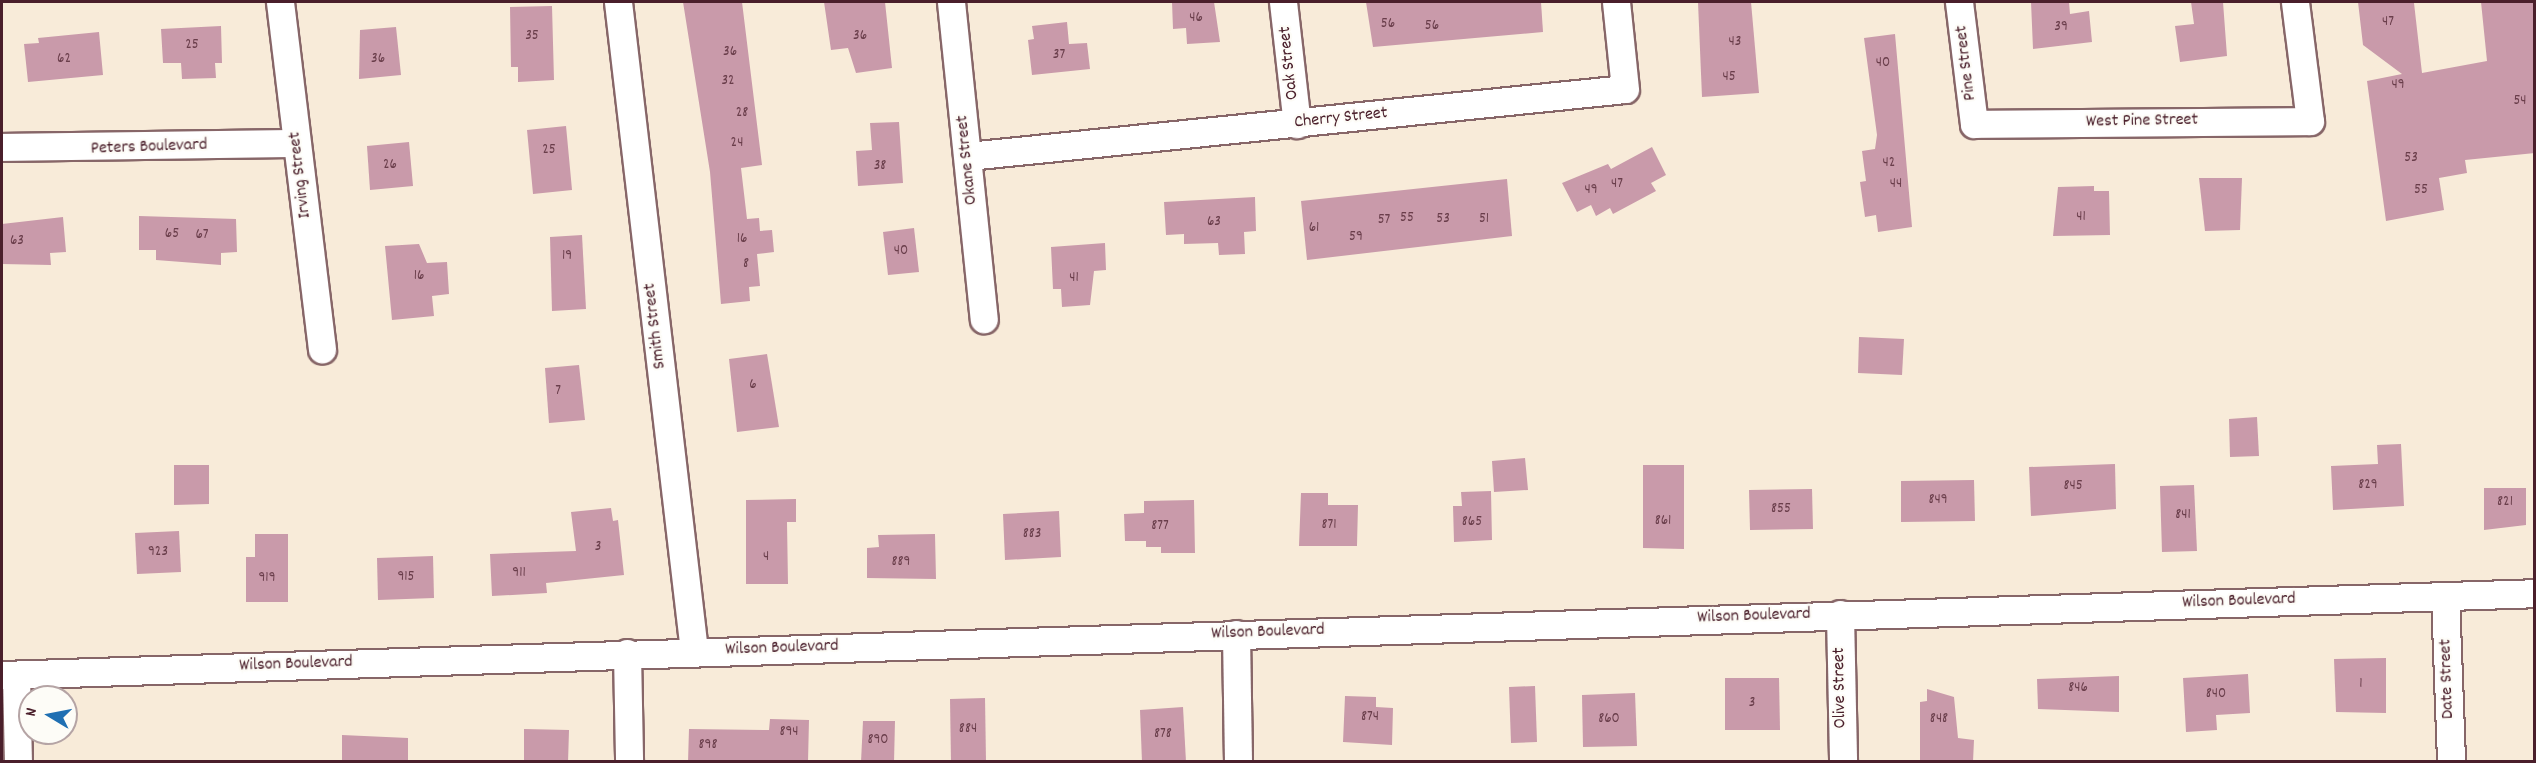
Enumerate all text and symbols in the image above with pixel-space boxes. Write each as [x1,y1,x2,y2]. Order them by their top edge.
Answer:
house number: 46 [1189,10,1203,28]
house number: 47 [2382,14,2394,32]
house number: 56 [1381,16,1395,34]
house number: 56 [1425,18,1439,36]
house number: 39 [2054,19,2068,37]
street label: Pine Street [1952,24,1982,102]
street label: Oak Street [1275,25,1305,101]
house number: 35 [525,28,539,46]
house number: 36 [853,28,867,46]
house number: 43 [1729,34,1741,52]
house number: 25 [185,37,199,55]
house number: 36 [723,44,737,62]
house number: 37 [1053,47,1065,65]
house number: 62 [57,51,71,69]
house number: 36 [371,51,385,69]
house number: 40 [1876,55,1890,73]
house number: 45 [1722,69,1736,87]
house number: 32 [721,73,735,91]
house number: 49 [2391,77,2405,95]
house number: 54 [2513,93,2527,111]
street label: Cherry Street [1293,103,1389,135]
house number: 28 [736,105,748,123]
street label: West Pine Street [2086,110,2198,134]
street label: Okane Street [953,114,983,206]
street label: Irving Street [285,130,317,220]
street label: Peters Boulevard [90,135,208,161]
house number: 24 [731,135,743,153]
house number: 25 [542,142,556,160]
house number: 53 [2404,150,2418,168]
house number: 42 [1883,155,1895,173]
house number: 26 [383,157,397,175]
house number: 38 [874,158,886,176]
house number: 47 [1611,176,1623,194]
house number: 44 [1890,176,1902,194]
house number: 49 [1584,182,1598,200]
house number: 55 [2414,182,2428,200]
house number: 41 [2076,209,2086,227]
house number: 55 [1400,210,1414,228]
house number: 53 [1436,211,1450,229]
house number: 51 [1479,211,1489,229]
house number: 57 [1378,212,1390,230]
house number: 63 [1207,214,1221,232]
house number: 61 [1309,220,1319,238]
house number: 65 [165,226,179,244]
house number: 67 [195,227,209,245]
house number: 59 [1349,229,1363,247]
house number: 16 [737,231,747,249]
house number: 63 [10,233,24,251]
house number: 40 [894,243,908,261]
house number: 19 [562,248,572,266]
house number: 8 [743,256,749,274]
house number: 16 [414,268,424,286]
house number: 41 [1069,270,1079,288]
street label: Smith Street [640,282,672,370]
house number: 6 [749,377,757,395]
house number: 7 [555,383,561,401]
house number: 829 [2358,477,2378,495]
house number: 845 [2063,478,2083,496]
house number: 849 [1928,492,1948,510]
house number: 821 [2497,494,2513,512]
house number: 855 [1771,501,1791,519]
house number: 841 [2175,507,2191,525]
house number: 861 [1655,513,1671,531]
house number: 865 [1462,514,1482,532]
house number: 871 [1321,517,1337,535]
house number: 877 [1151,518,1169,536]
house number: 883 [1023,526,1041,544]
house number: 3 [595,539,601,557]
house number: 923 [148,544,168,562]
house number: 4 [763,549,769,567]
house number: 889 [892,554,910,572]
house number: 911 [512,565,526,583]
house number: 915 [397,569,415,587]
house number: 919 [258,570,276,588]
street label: Wilson Boulevard [2182,589,2296,615]
street label: Wilson Boulevard [1697,604,1811,630]
street label: Wilson Boulevard [1211,620,1325,646]
street label: Wilson Boulevard [725,636,839,662]
street label: Date Street [2436,639,2460,719]
street label: Olive Street [1829,647,1853,729]
street label: Wilson Boulevard [239,652,353,678]
house number: 1 [2359,676,2363,694]
house number: 846 [2068,680,2088,698]
north arrow [18,685,78,745]
house number: 840 [2206,686,2226,704]
house number: 3 [1749,695,1755,713]
text: N [20,706,44,718]
house number: 874 [1361,709,1379,727]
house number: 860 [1598,711,1620,729]
house number: 848 [1930,711,1948,729]
house number: 884 [959,721,977,739]
house number: 894 [779,724,799,742]
house number: 878 [1154,726,1172,744]
house number: 890 [867,732,889,750]
house number: 898 [699,737,717,755]

